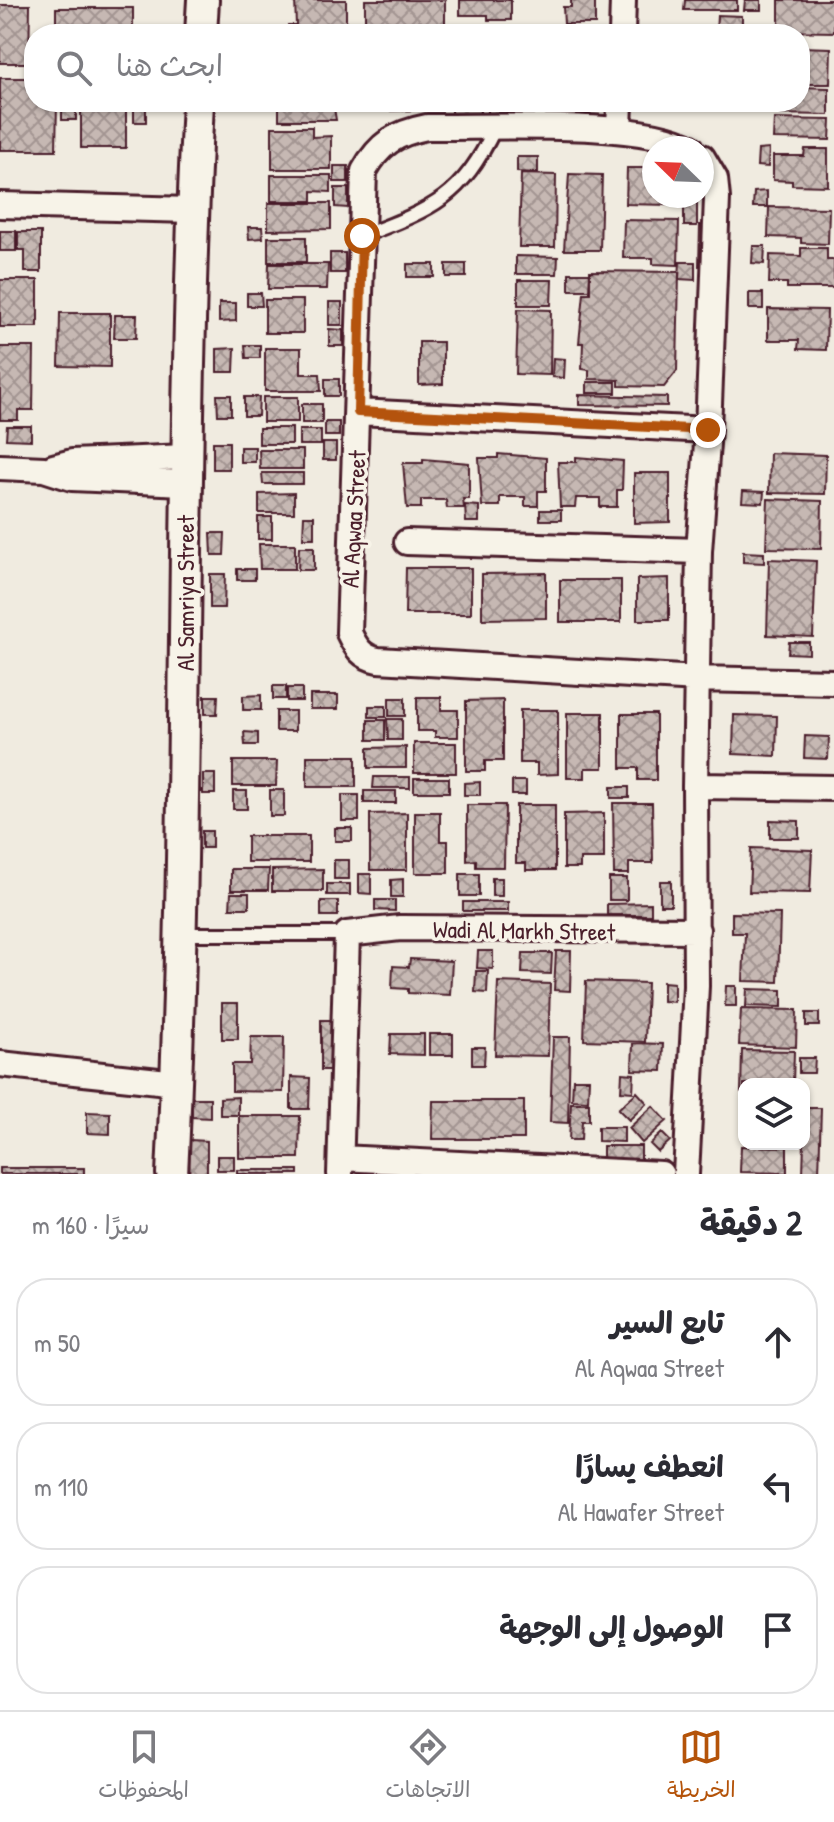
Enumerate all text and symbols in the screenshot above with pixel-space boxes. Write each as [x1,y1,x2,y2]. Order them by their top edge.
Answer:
search box [24,24,810,112]
text: ابحث هنا [116,45,223,85]
icon: search [52,46,96,90]
north arrow [642,136,714,208]
route start [344,218,380,254]
route end [690,412,726,448]
street label: Al Aqwaa Street [333,449,373,589]
street label: Al Samriya Street [169,514,201,671]
street label: Wadi Al Markh Street [433,912,616,948]
map controls [738,1078,810,1150]
button: layers [738,1078,810,1150]
text: 2 دقيقة [700,1200,802,1246]
text: سيرًا · 160 m [32,1207,150,1242]
text: تابع السير [610,1302,724,1342]
icon: ahead [756,1320,800,1364]
text: 50 m [34,1325,80,1360]
text: Al Aqwaa Street [575,1350,724,1385]
text: انعطف يسارًا [575,1446,724,1486]
icon: left [756,1464,800,1508]
text: 110 m [34,1469,88,1504]
text: Al Hawafer Street [558,1494,724,1529]
text: الوصول إلى الوجهة [499,1607,724,1647]
icon: arrive [756,1608,800,1652]
tab: المحفوظات [98,1725,189,1809]
tab: الاتجاهات [386,1725,470,1809]
tab: الخريطة [667,1725,736,1809]

